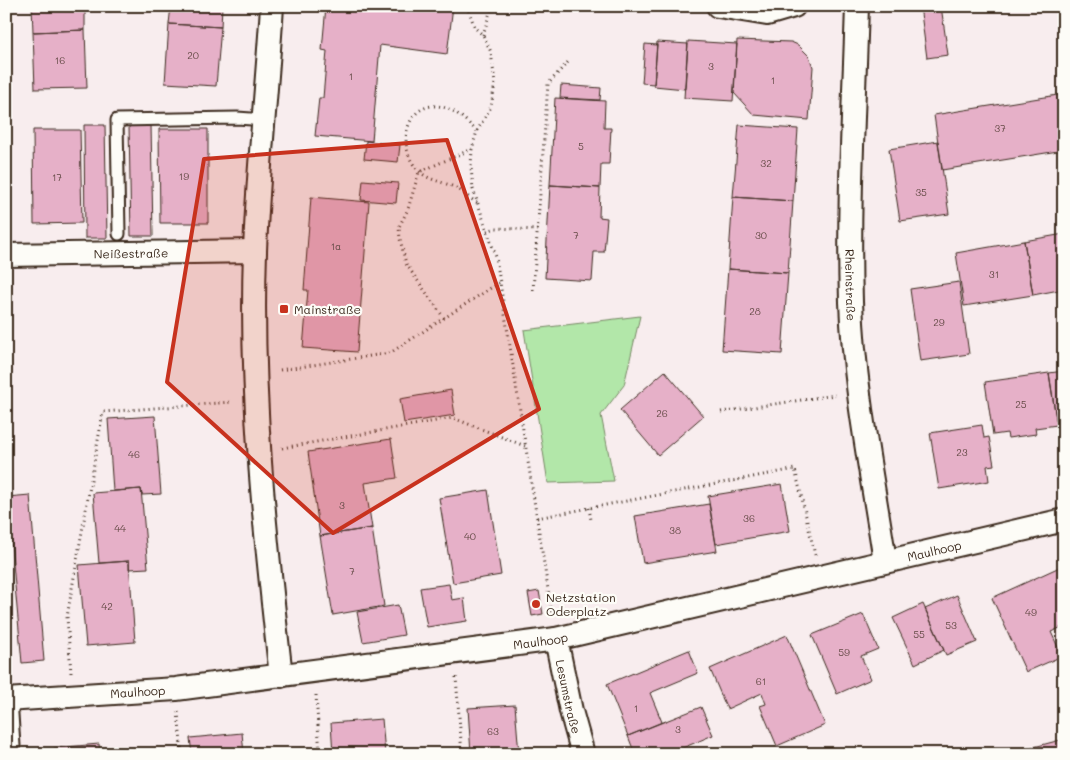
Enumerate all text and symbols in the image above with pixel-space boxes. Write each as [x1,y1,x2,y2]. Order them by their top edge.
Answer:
house number: 20 [187,48,199,62]
house number: 16 [55,53,65,67]
house number: 3 [708,59,714,73]
house number: 1 [349,69,353,83]
house number: 1 [771,73,775,87]
house number: 37 [994,121,1006,135]
house number: 5 [578,139,584,153]
house number: 32 [760,156,772,170]
house number: 19 [179,169,189,183]
house number: 17 [52,170,62,184]
house number: 35 [915,185,927,199]
house number: 7 [573,228,579,242]
house number: 30 [755,228,767,242]
house number: 1a [331,239,341,253]
street label: Neißestraße [94,244,168,262]
street label: Rheinstraße [842,249,860,321]
house number: 31 [989,267,999,281]
place label: Mainstraße [294,301,361,317]
marker: Mainstraße [278,303,290,315]
house number: 28 [749,304,761,318]
house number: 29 [933,315,945,329]
house number: 25 [1015,397,1027,411]
house number: 26 [656,406,668,420]
house number: 23 [956,445,968,459]
house number: 46 [128,447,140,461]
house number: 3 [339,498,345,512]
house number: 36 [743,511,755,525]
house number: 44 [114,521,126,535]
house number: 38 [669,523,681,537]
house number: 40 [464,529,476,543]
street label: Maulhoop [905,536,963,564]
house number: 7 [349,564,355,578]
place label: Netzstation Oderplatz [546,589,616,619]
marker: Netzstation Oderplatz [530,598,542,610]
house number: 42 [101,599,113,613]
house number: 49 [1025,605,1037,619]
house number: 53 [945,618,957,632]
house number: 55 [913,627,925,641]
street label: Maulhoop [512,628,569,653]
house number: 59 [838,645,850,659]
street label: Lesumstraße [553,658,585,735]
house number: 61 [756,674,766,688]
street label: Maulhoop [110,682,166,701]
house number: 1 [634,701,638,715]
house number: 3 [675,722,681,736]
house number: 63 [487,724,499,738]

